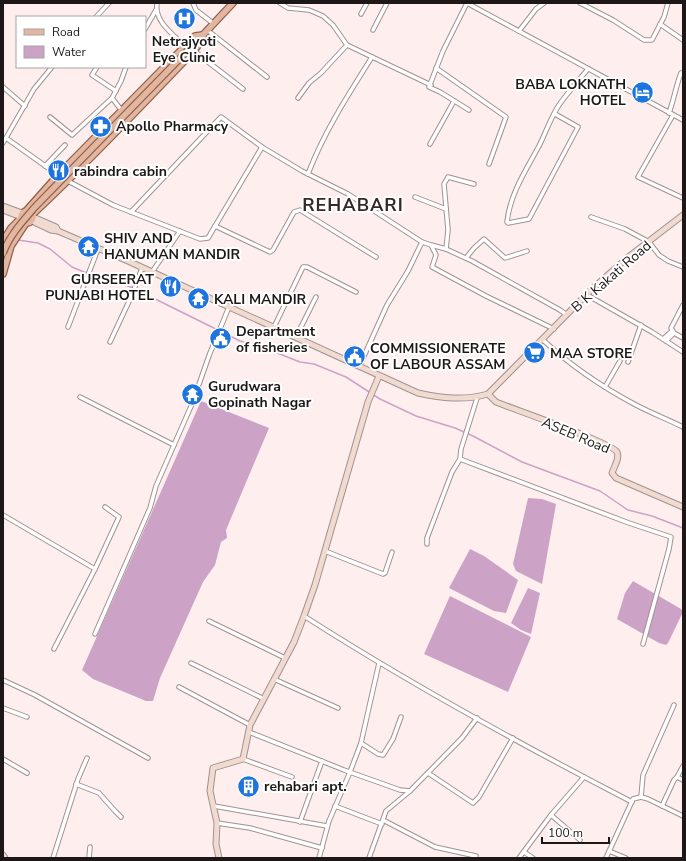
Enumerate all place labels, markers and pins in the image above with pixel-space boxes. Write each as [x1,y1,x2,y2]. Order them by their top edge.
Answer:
hospital icon: Netrajyoti Eye Clinic [171,6,197,32]
place label: Netrajyoti Eye Clinic [152,32,216,67]
place label: BABA LOKNATH HOTEL [515,75,626,110]
hotel icon: BABA LOKNATH HOTEL [629,79,655,105]
pharmacy icon: Apollo Pharmacy [87,113,113,139]
place label: Apollo Pharmacy [116,117,229,136]
restaurant icon: rabindra cabin [45,158,71,184]
place label: rabindra cabin [74,162,167,181]
place label: SHIV AND HANUMAN MANDIR [104,229,241,264]
temple icon: SHIV AND HANUMAN MANDIR [75,233,101,259]
place label: GURSEERAT PUNJABI HOTEL [45,270,154,305]
restaurant icon: GURSEERAT PUNJABI HOTEL [157,274,183,300]
temple icon: KALI MANDIR [186,286,212,312]
place label: KALI MANDIR [214,290,307,309]
place label: Department of fisheries [236,322,316,357]
public building icon: Department of fisheries [207,326,233,352]
place label: COMMISSIONERATE OF LABOUR ASSAM [370,339,506,374]
supermarket icon: MAA STORE [521,340,547,366]
public building icon: COMMISSIONERATE OF LABOUR ASSAM [341,343,367,369]
place label: MAA STORE [550,344,632,363]
place label: Gurudwara Gopinath Nagar [208,377,312,412]
temple icon: Gurudwara Gopinath Nagar [179,381,205,407]
building icon: rehabari apt. [235,773,261,799]
place label: rehabari apt. [264,777,347,796]

